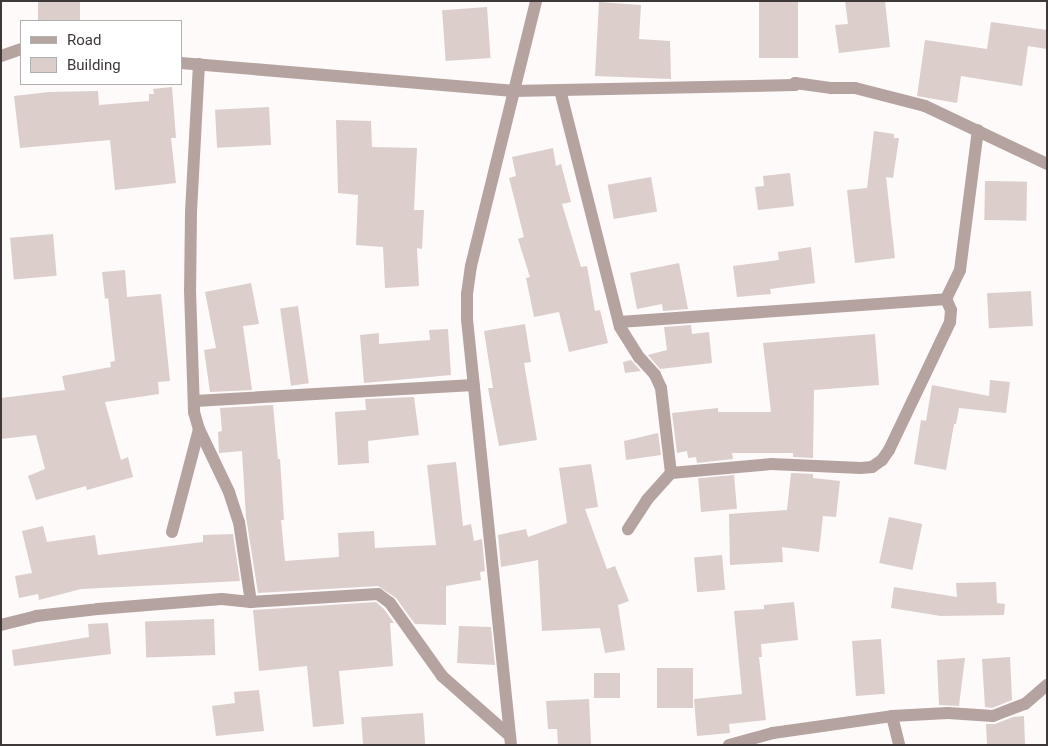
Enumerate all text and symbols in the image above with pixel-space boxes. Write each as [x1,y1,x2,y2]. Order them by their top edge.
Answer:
legend [20,20,182,85]
text: Road [67,31,101,49]
text: Building [67,56,121,74]

